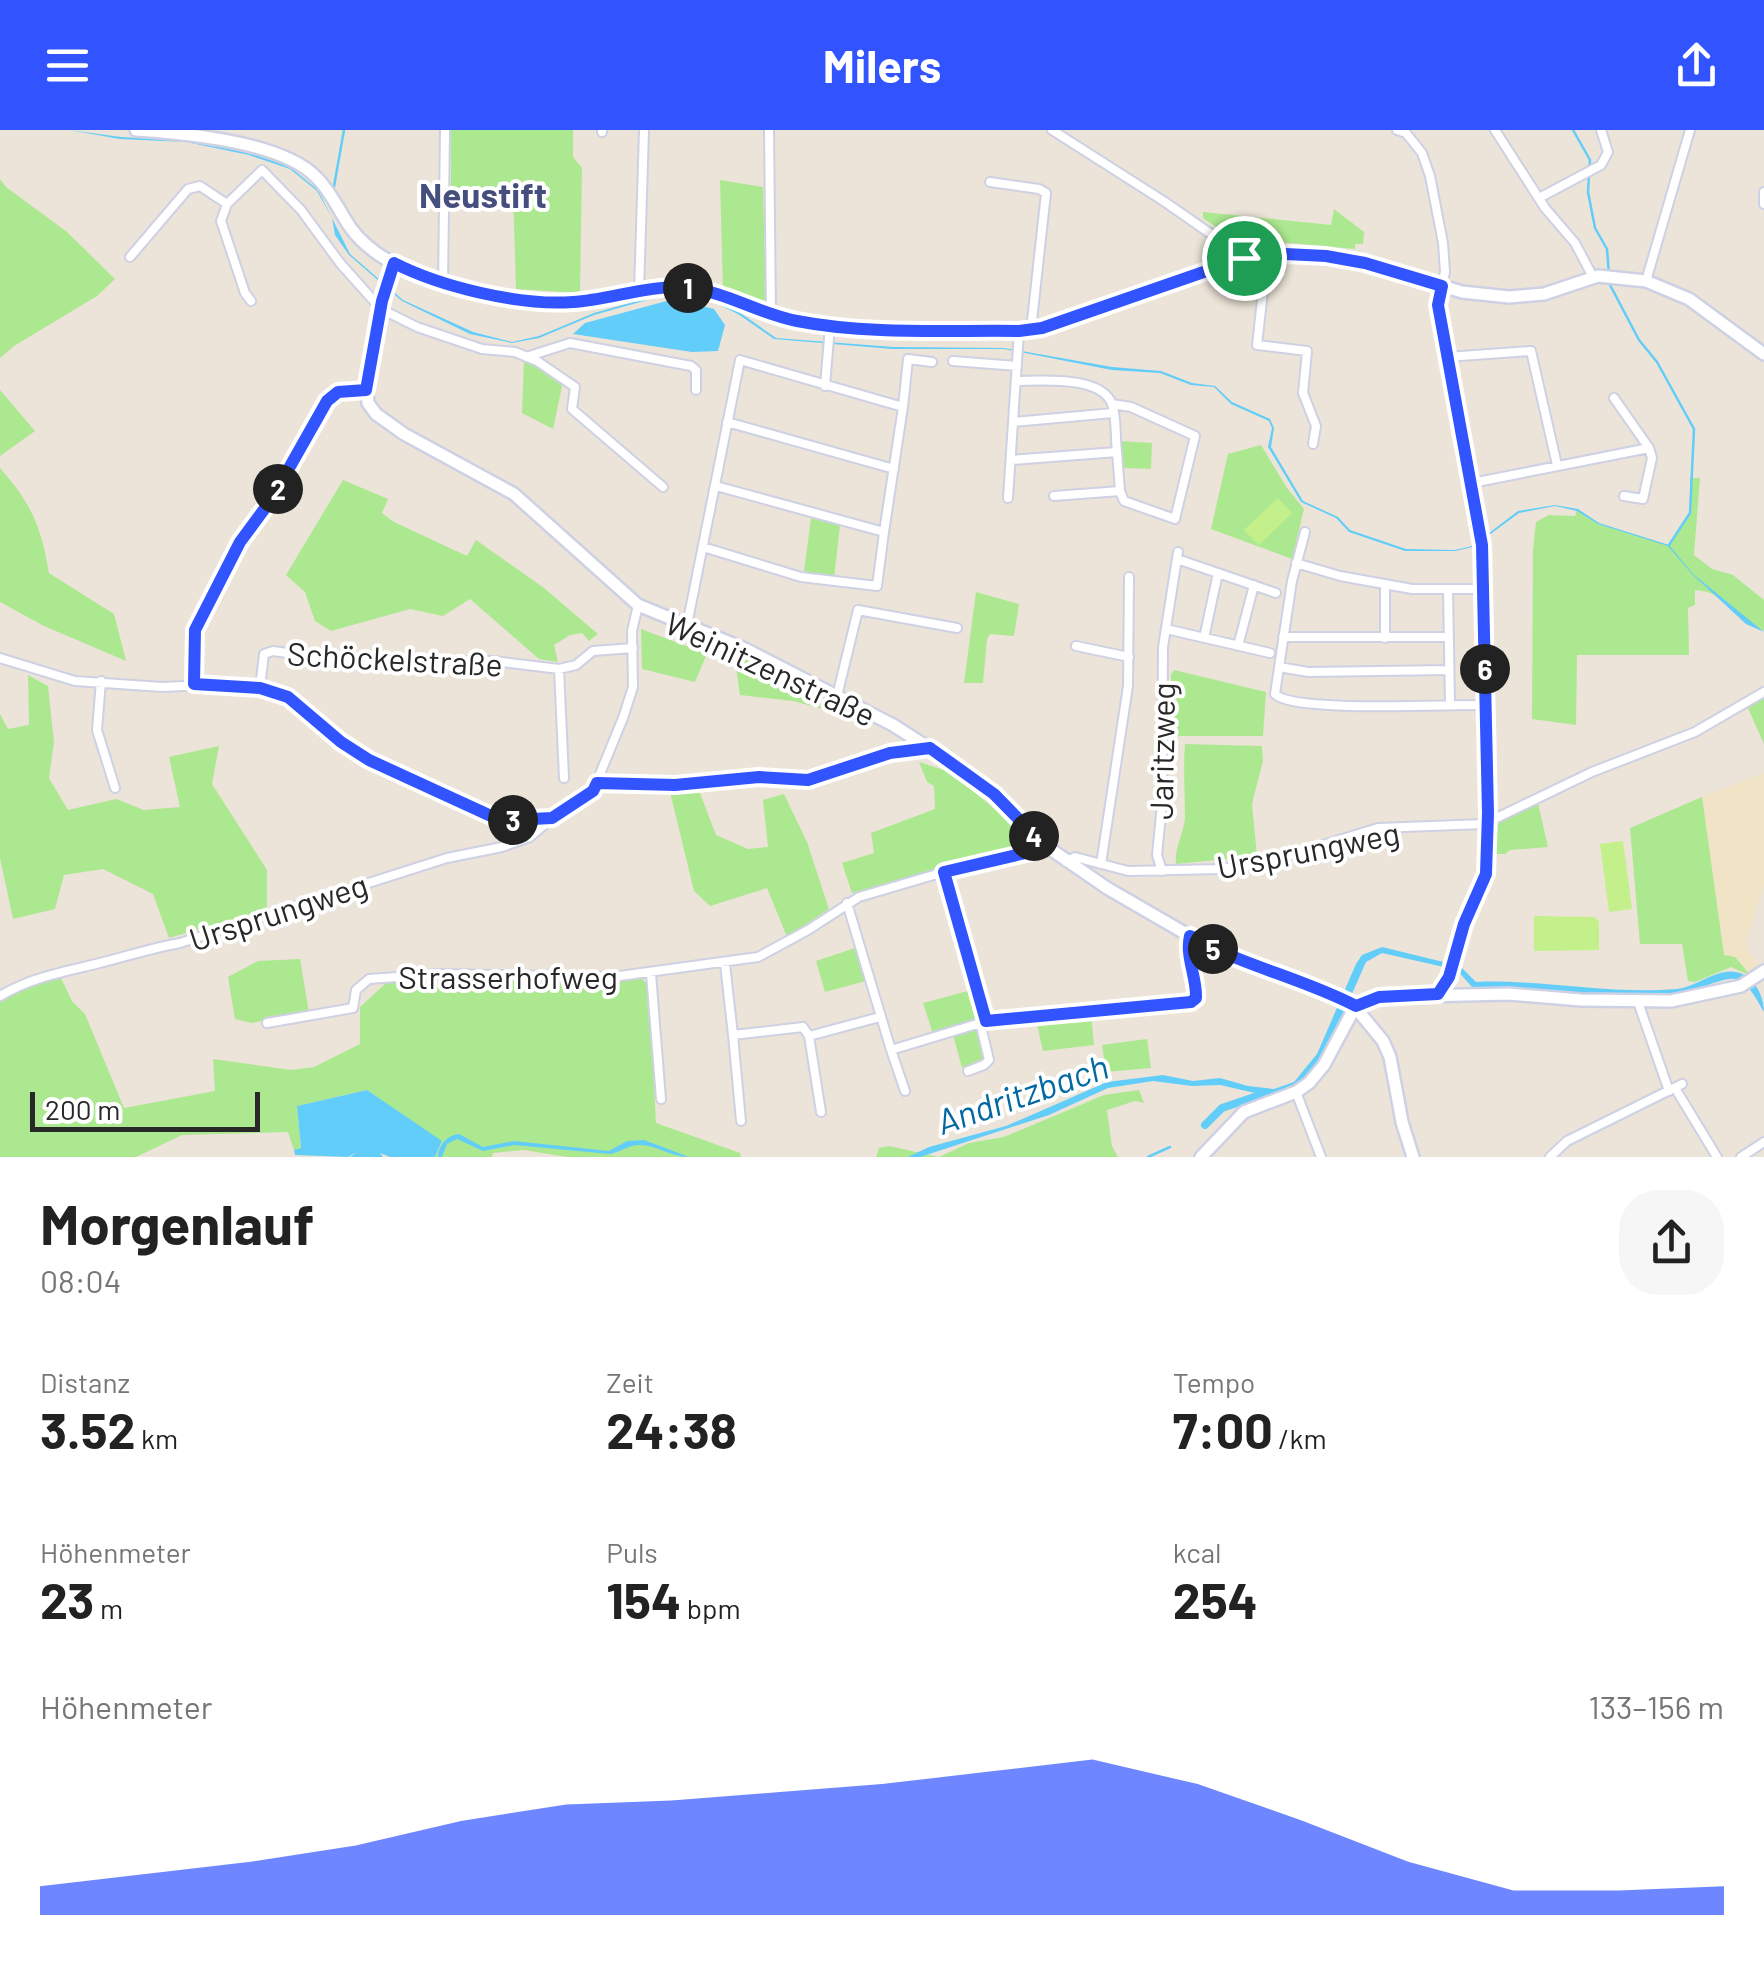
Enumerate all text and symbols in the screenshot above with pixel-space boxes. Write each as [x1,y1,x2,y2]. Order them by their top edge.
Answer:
icon: menu [40,38,95,93]
text: Milers [823,38,941,92]
icon: share [1669,38,1724,93]
district label: Neustift [419,173,547,215]
pin [1202,216,1287,301]
icon: arrive [1217,231,1272,286]
pin: 1 [663,263,713,313]
text: 1 [683,271,693,305]
pin: 2 [253,464,303,514]
text: 2 [270,472,286,506]
street label: Weinitzenstraße [660,603,882,733]
street label: Schöckelstraße [286,633,504,683]
pin: 6 [1460,644,1510,694]
text: 6 [1477,652,1493,686]
street label: Jaritzweg [1141,682,1181,820]
pin: 3 [488,795,538,845]
text: 3 [505,803,521,837]
pin: 4 [1009,811,1059,861]
street label: Ursprungweg [1213,813,1403,885]
text: 4 [1026,819,1042,853]
street label: Ursprungweg [184,864,372,958]
pin: 5 [1188,924,1238,974]
text: 5 [1205,932,1221,966]
street label: Strasserhofweg [398,957,618,995]
water label: Andritzbach [931,1044,1113,1142]
scale bar [30,1087,260,1131]
text: 200 m [45,1092,120,1126]
text: Morgenlauf [40,1190,314,1256]
button: share [1619,1190,1724,1295]
text: 08:04 [40,1261,121,1299]
text: Distanz [40,1365,130,1399]
text: Zeit [606,1365,654,1399]
text: Tempo [1173,1365,1255,1399]
text: 3.52 [40,1399,135,1459]
text: 24:38 [606,1399,737,1459]
text: 7:00 [1173,1399,1273,1459]
text: km [135,1421,178,1455]
text: /km [1273,1421,1327,1455]
text: Höhenmeter [40,1535,191,1569]
text: Puls [606,1535,658,1569]
text: kcal [1173,1535,1221,1569]
text: 23 [40,1569,94,1629]
text: 154 [606,1569,681,1629]
text: 254 [1173,1569,1258,1629]
text: m [94,1591,123,1625]
text: bpm [681,1591,741,1625]
text: Höhenmeter [40,1687,212,1725]
text: 133–156 m [1588,1687,1724,1725]

